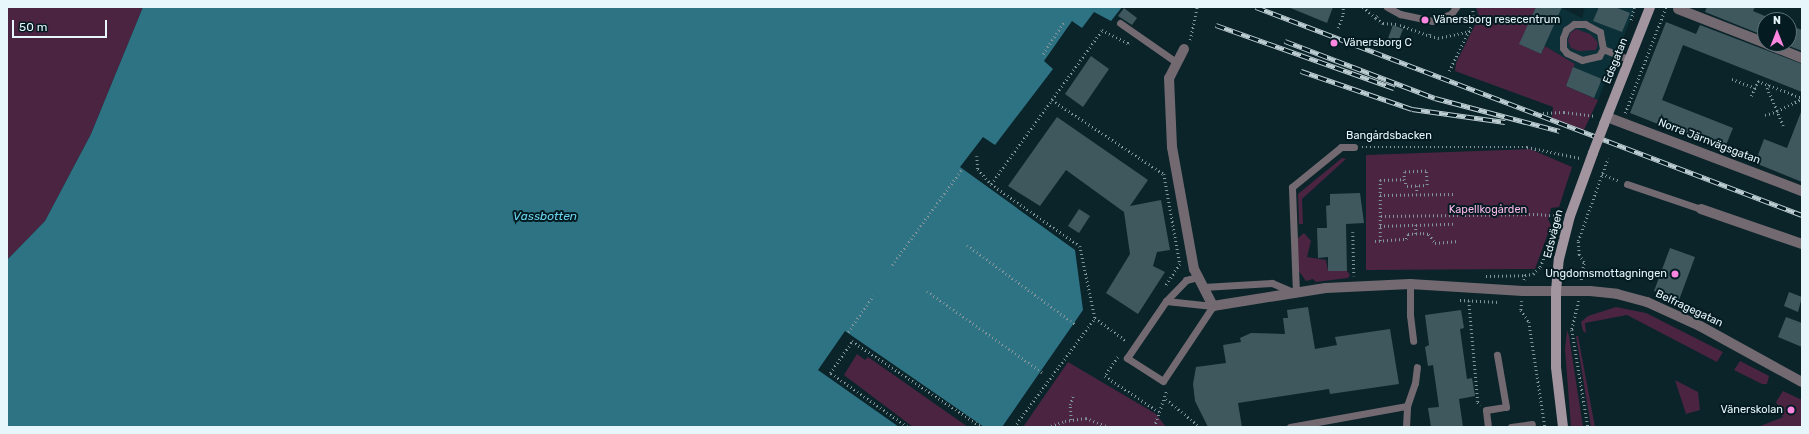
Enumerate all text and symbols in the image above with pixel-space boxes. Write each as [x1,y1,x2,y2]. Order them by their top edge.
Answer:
scale bar [14,12,109,38]
north arrow [1757,12,1797,52]
place label: Vänersborg resecentrum [1433,13,1560,27]
text: N [1773,14,1781,27]
marker: Vänersborg resecentrum [1420,15,1430,25]
text: 50 m [19,20,47,34]
place label: Vänersborg C [1343,36,1412,50]
street label: Edsgatan [1601,36,1631,86]
marker: Vänersborg C [1328,37,1340,49]
street label: Norra Järnvägsgatan [1656,116,1762,168]
street label: Bangårdsbacken [1346,129,1432,143]
park label: Kapellkogården [1449,203,1527,217]
street label: Edsvägen [1542,208,1566,260]
water label: Vassbotten [513,210,577,224]
place label: Ungdomsmottagningen [1545,267,1667,281]
marker: Ungdomsmottagningen [1670,269,1680,279]
street label: Belfragegatan [1653,288,1725,330]
place label: Vänerskolan [1721,403,1783,417]
marker: Vänerskolan [1786,405,1796,415]

